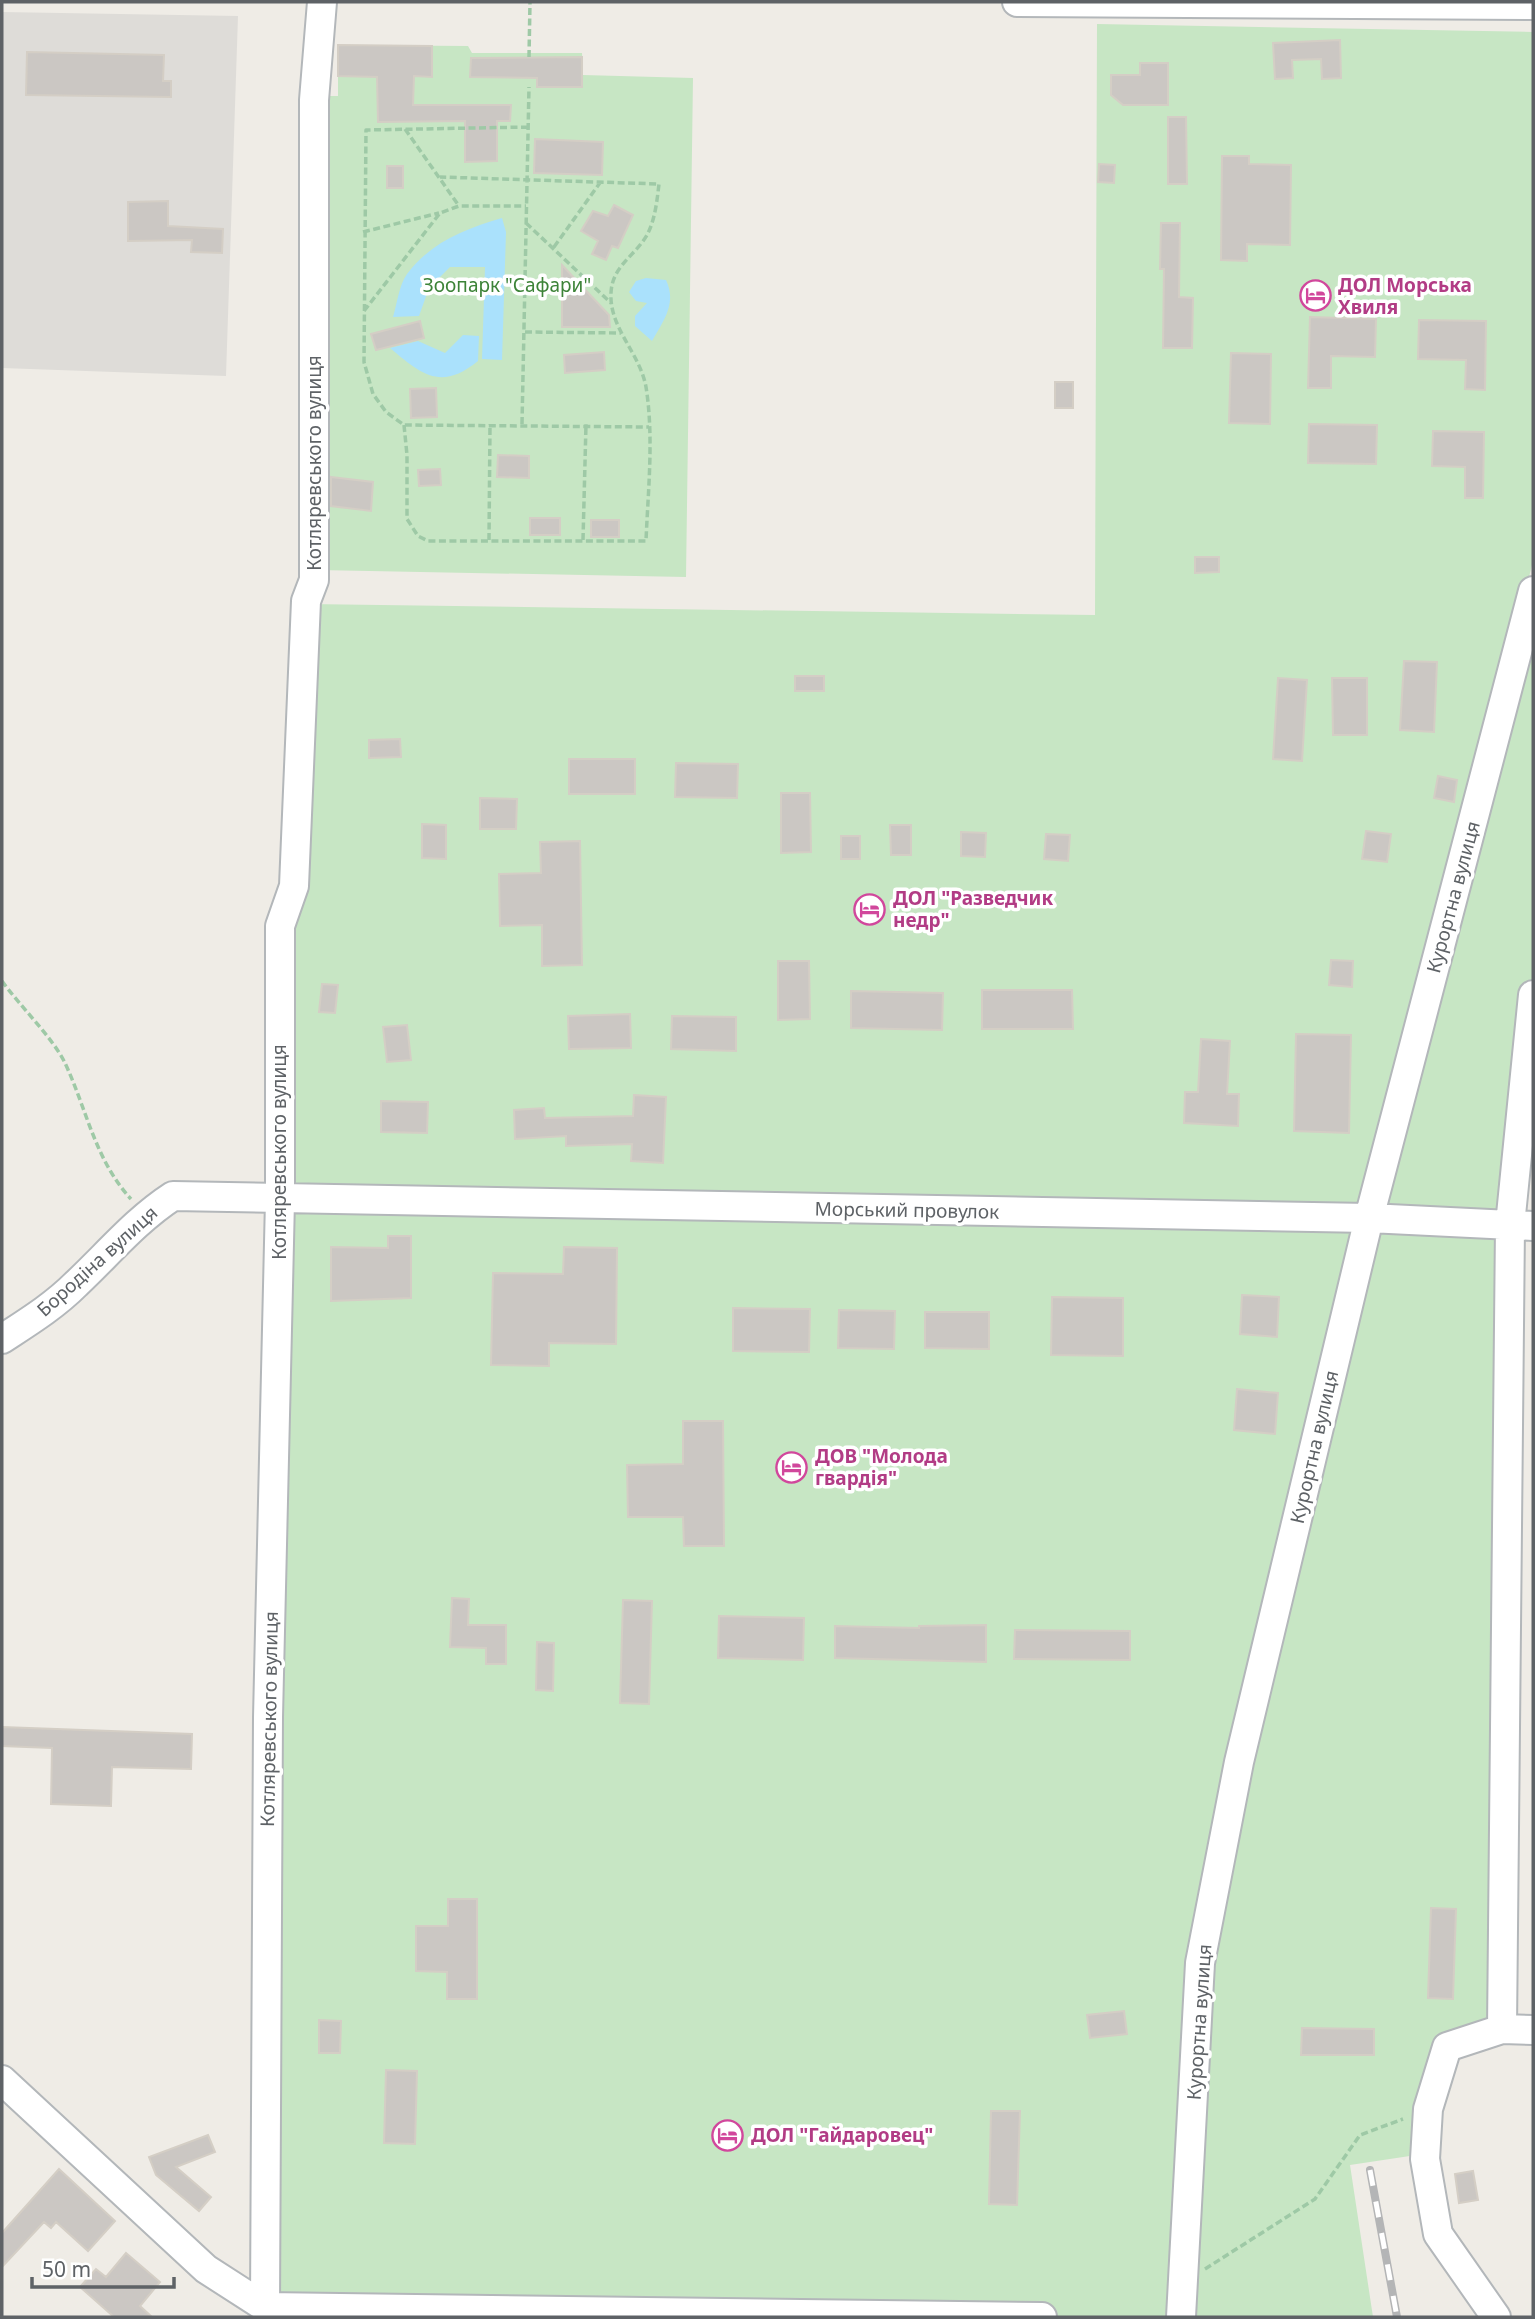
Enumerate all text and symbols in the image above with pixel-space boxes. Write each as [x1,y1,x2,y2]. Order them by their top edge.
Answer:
park label: Зоопарк "Сафари" [423,272,591,298]
place label: ДОЛ Морська Хвиля [1338,272,1472,320]
hotel icon: ДОЛ Морська Хвиля [1298,279,1332,313]
street label: Котляревського вулиця [301,355,327,571]
street label: Курортна вулиця [1420,818,1486,976]
place label: ДОЛ "Разведчик недр" [893,885,1053,933]
hotel icon: ДОЛ "Разведчик недр" [853,892,887,926]
street label: Котляревського вулиця [266,1044,292,1260]
street label: Морський провулок [815,1195,999,1225]
street label: Бородіна вулиця [31,1200,163,1322]
street label: Курортна вулиця [1284,1368,1344,1526]
place label: ДОВ "Молода гвардія" [815,1443,948,1491]
hotel icon: ДОВ "Молода гвардія" [775,1450,809,1484]
street label: Котляревського вулиця [254,1611,284,1827]
street label: Курортна вулиця [1181,1943,1217,2101]
hotel icon: ДОЛ "Гайдаровец" [711,2118,745,2152]
place label: ДОЛ "Гайдаровец" [751,2122,933,2148]
scale bar [32,2246,173,2290]
text: 50 m [42,2255,91,2283]

